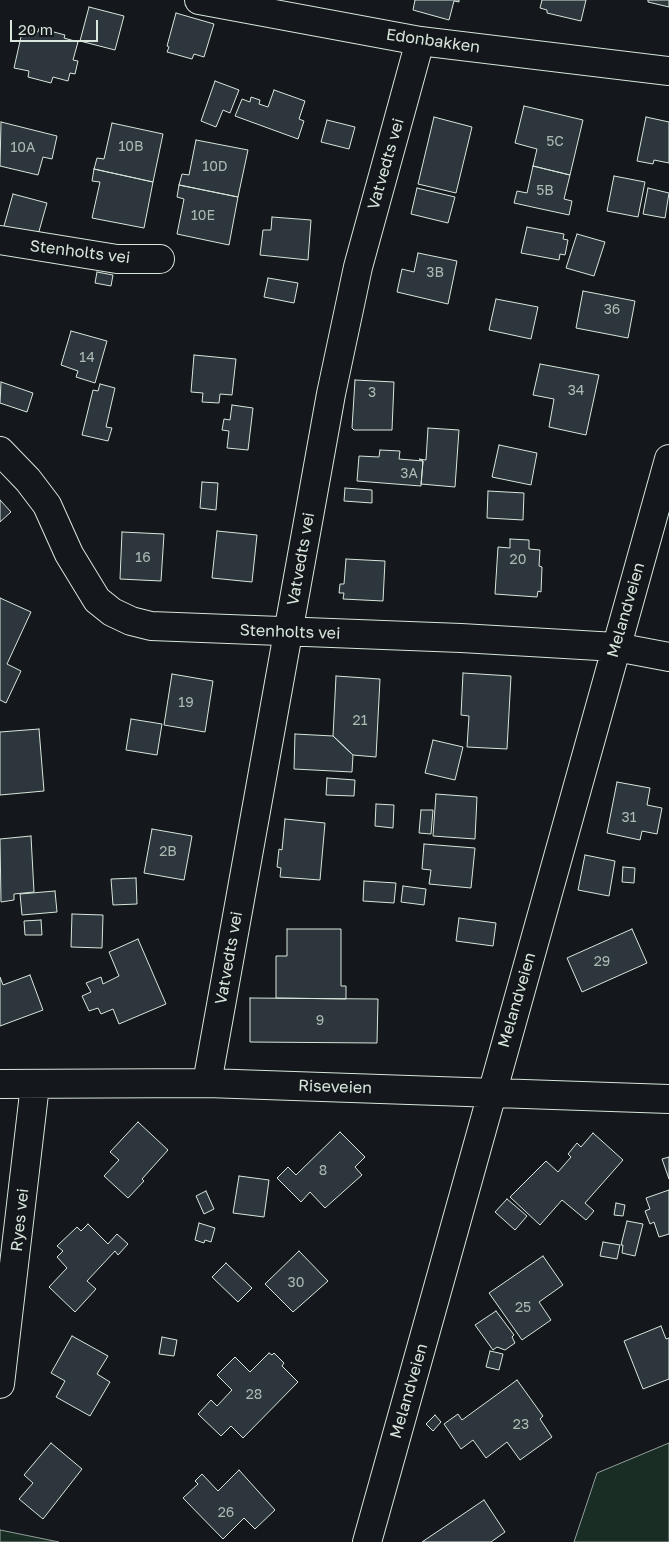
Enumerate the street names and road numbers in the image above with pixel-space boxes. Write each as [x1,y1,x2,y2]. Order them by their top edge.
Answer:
street label: Edonbakken [385,25,481,57]
street label: Vatvedts vei [364,116,408,212]
street label: Stenholts vei [29,236,131,268]
street label: Vatvedts vei [283,511,319,607]
street label: Melandveien [603,560,649,660]
street label: Stenholts vei [239,621,341,643]
street label: Vatvedts vei [211,910,247,1006]
street label: Melandveien [494,950,540,1050]
street label: Riseveien [298,1076,372,1098]
street label: Ryes vei [7,1187,33,1253]
street label: Melandveien [386,1341,432,1441]

